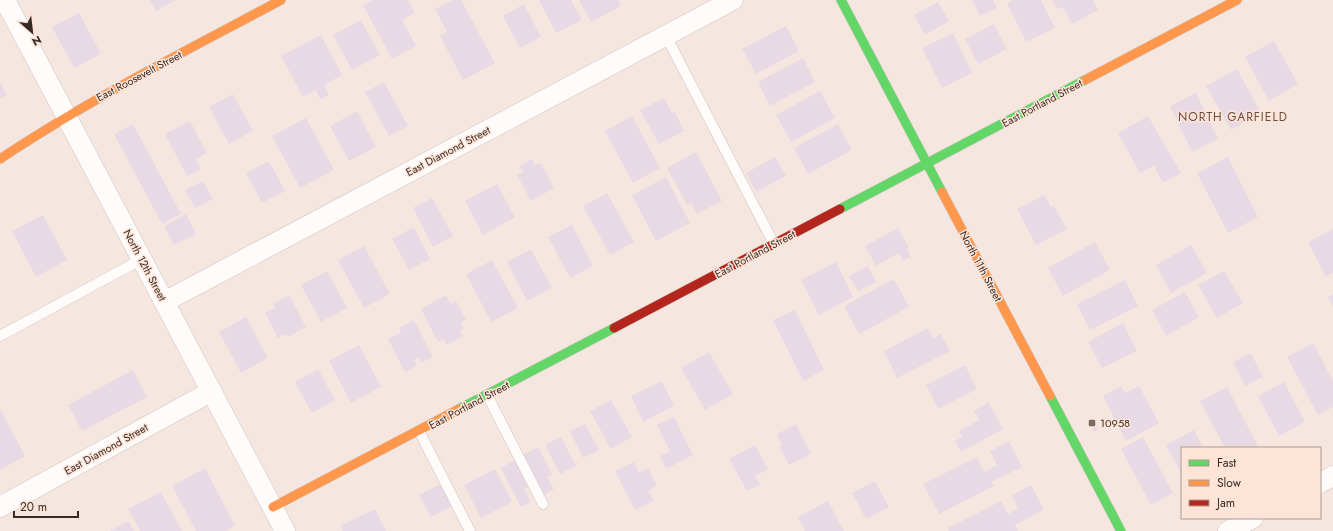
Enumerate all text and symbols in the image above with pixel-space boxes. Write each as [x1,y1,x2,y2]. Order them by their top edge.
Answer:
north arrow [12,12,52,52]
text: N [29,32,44,50]
street label: East Roosevelt Street [93,46,185,105]
street label: East Portland Street [999,75,1085,131]
district label: NORTH GARFIELD [1178,108,1288,126]
street label: East Diamond Street [403,122,493,180]
street label: North 12th Street [119,226,171,304]
street label: East Portland Street [712,226,798,282]
street label: North 11th Street [956,228,1007,304]
street label: East Portland Street [426,377,512,433]
place label: 10958 [1100,415,1130,431]
marker: 10958 [1087,418,1097,428]
street label: East Diamond Street [61,419,151,479]
legend [1181,447,1321,519]
text: Fast [1217,454,1236,472]
text: Slow [1217,474,1242,492]
scale bar [14,493,78,519]
text: Jam [1215,494,1235,512]
text: 20 m [20,498,47,516]

